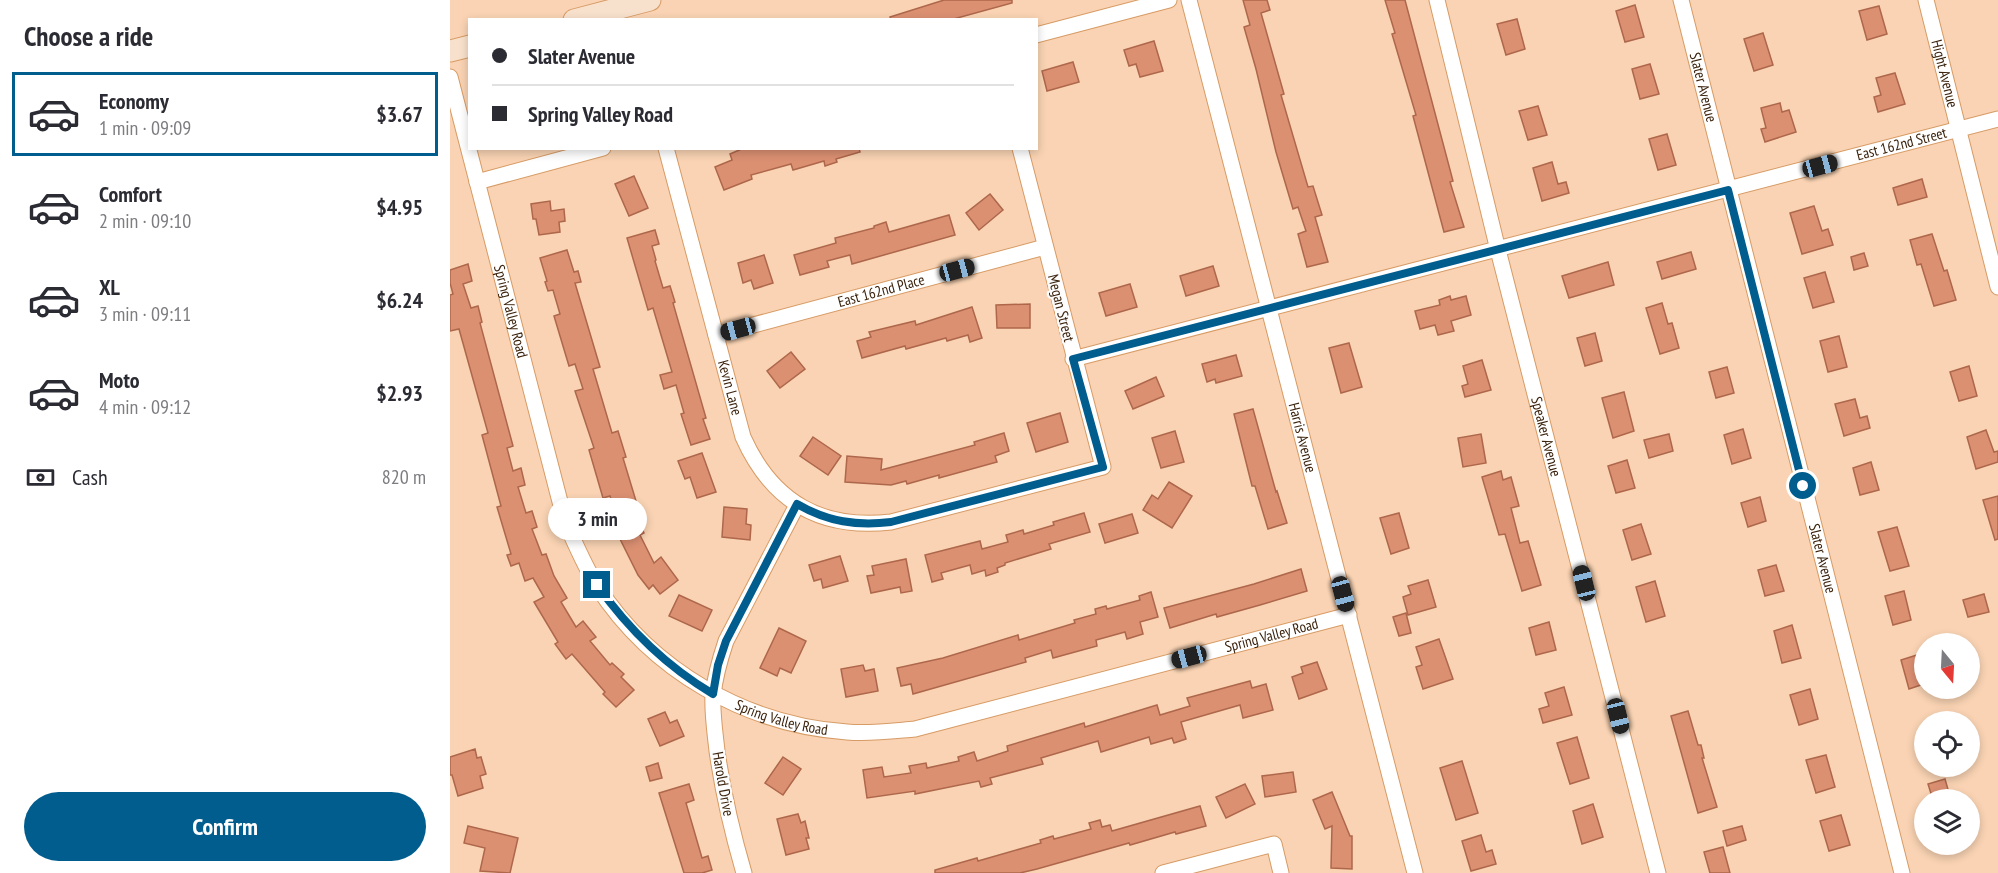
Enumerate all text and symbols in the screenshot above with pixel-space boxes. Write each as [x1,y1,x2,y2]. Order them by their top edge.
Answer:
text: Choose a ride [24,19,153,53]
street label: Hight Avenue [1927,38,1963,110]
text: Slater Avenue [528,42,635,70]
street label: Slater Avenue [1686,50,1721,124]
icon: car [27,87,81,141]
text: Economy [99,87,169,115]
text: $3.67 [376,100,423,128]
text: Spring Valley Road [528,100,673,128]
text: 1 min · 09:09 [99,115,191,141]
street label: East 162nd Street [1854,123,1949,164]
car [1800,153,1840,179]
icon: car [27,180,81,234]
text: Comfort [99,180,162,208]
text: $4.95 [376,193,423,221]
text: 2 min · 09:10 [99,208,191,234]
car [937,257,977,283]
street label: Spring Valley Road [490,262,532,360]
street label: East 162nd Place [836,270,927,311]
street label: Megan Street [1044,272,1079,344]
icon: car [27,273,81,327]
text: XL [99,273,120,301]
text: $6.24 [376,286,423,314]
text: 3 min · 09:11 [99,301,191,327]
car [718,316,758,342]
street label: Kevin Lane [714,358,747,417]
icon: car [27,366,81,420]
text: Moto [99,366,140,394]
text: $2.93 [376,379,423,407]
text: 4 min · 09:12 [99,394,191,420]
street label: Speaker Avenue [1527,394,1566,479]
street label: Harris Avenue [1285,400,1321,474]
icon: cash [24,461,57,494]
text: Cash [72,463,108,491]
text: 820 m [382,464,426,490]
route start [1789,472,1816,499]
callout: 3 min [548,498,646,540]
text: 3 min [577,506,618,532]
street label: Slater Avenue [1805,521,1841,595]
car [1571,563,1597,603]
route end [583,571,610,598]
car [1330,574,1356,614]
street label: Spring Valley Road [1223,614,1320,656]
north arrow [1914,633,1980,699]
map controls [1914,633,1980,855]
car [1169,644,1209,670]
street label: Spring Valley Road [732,695,829,739]
car [1605,696,1631,736]
button: locate [1914,711,1980,777]
street label: Harold Drive [708,750,738,818]
button: layers [1914,789,1980,855]
button: Confirm [24,792,426,861]

